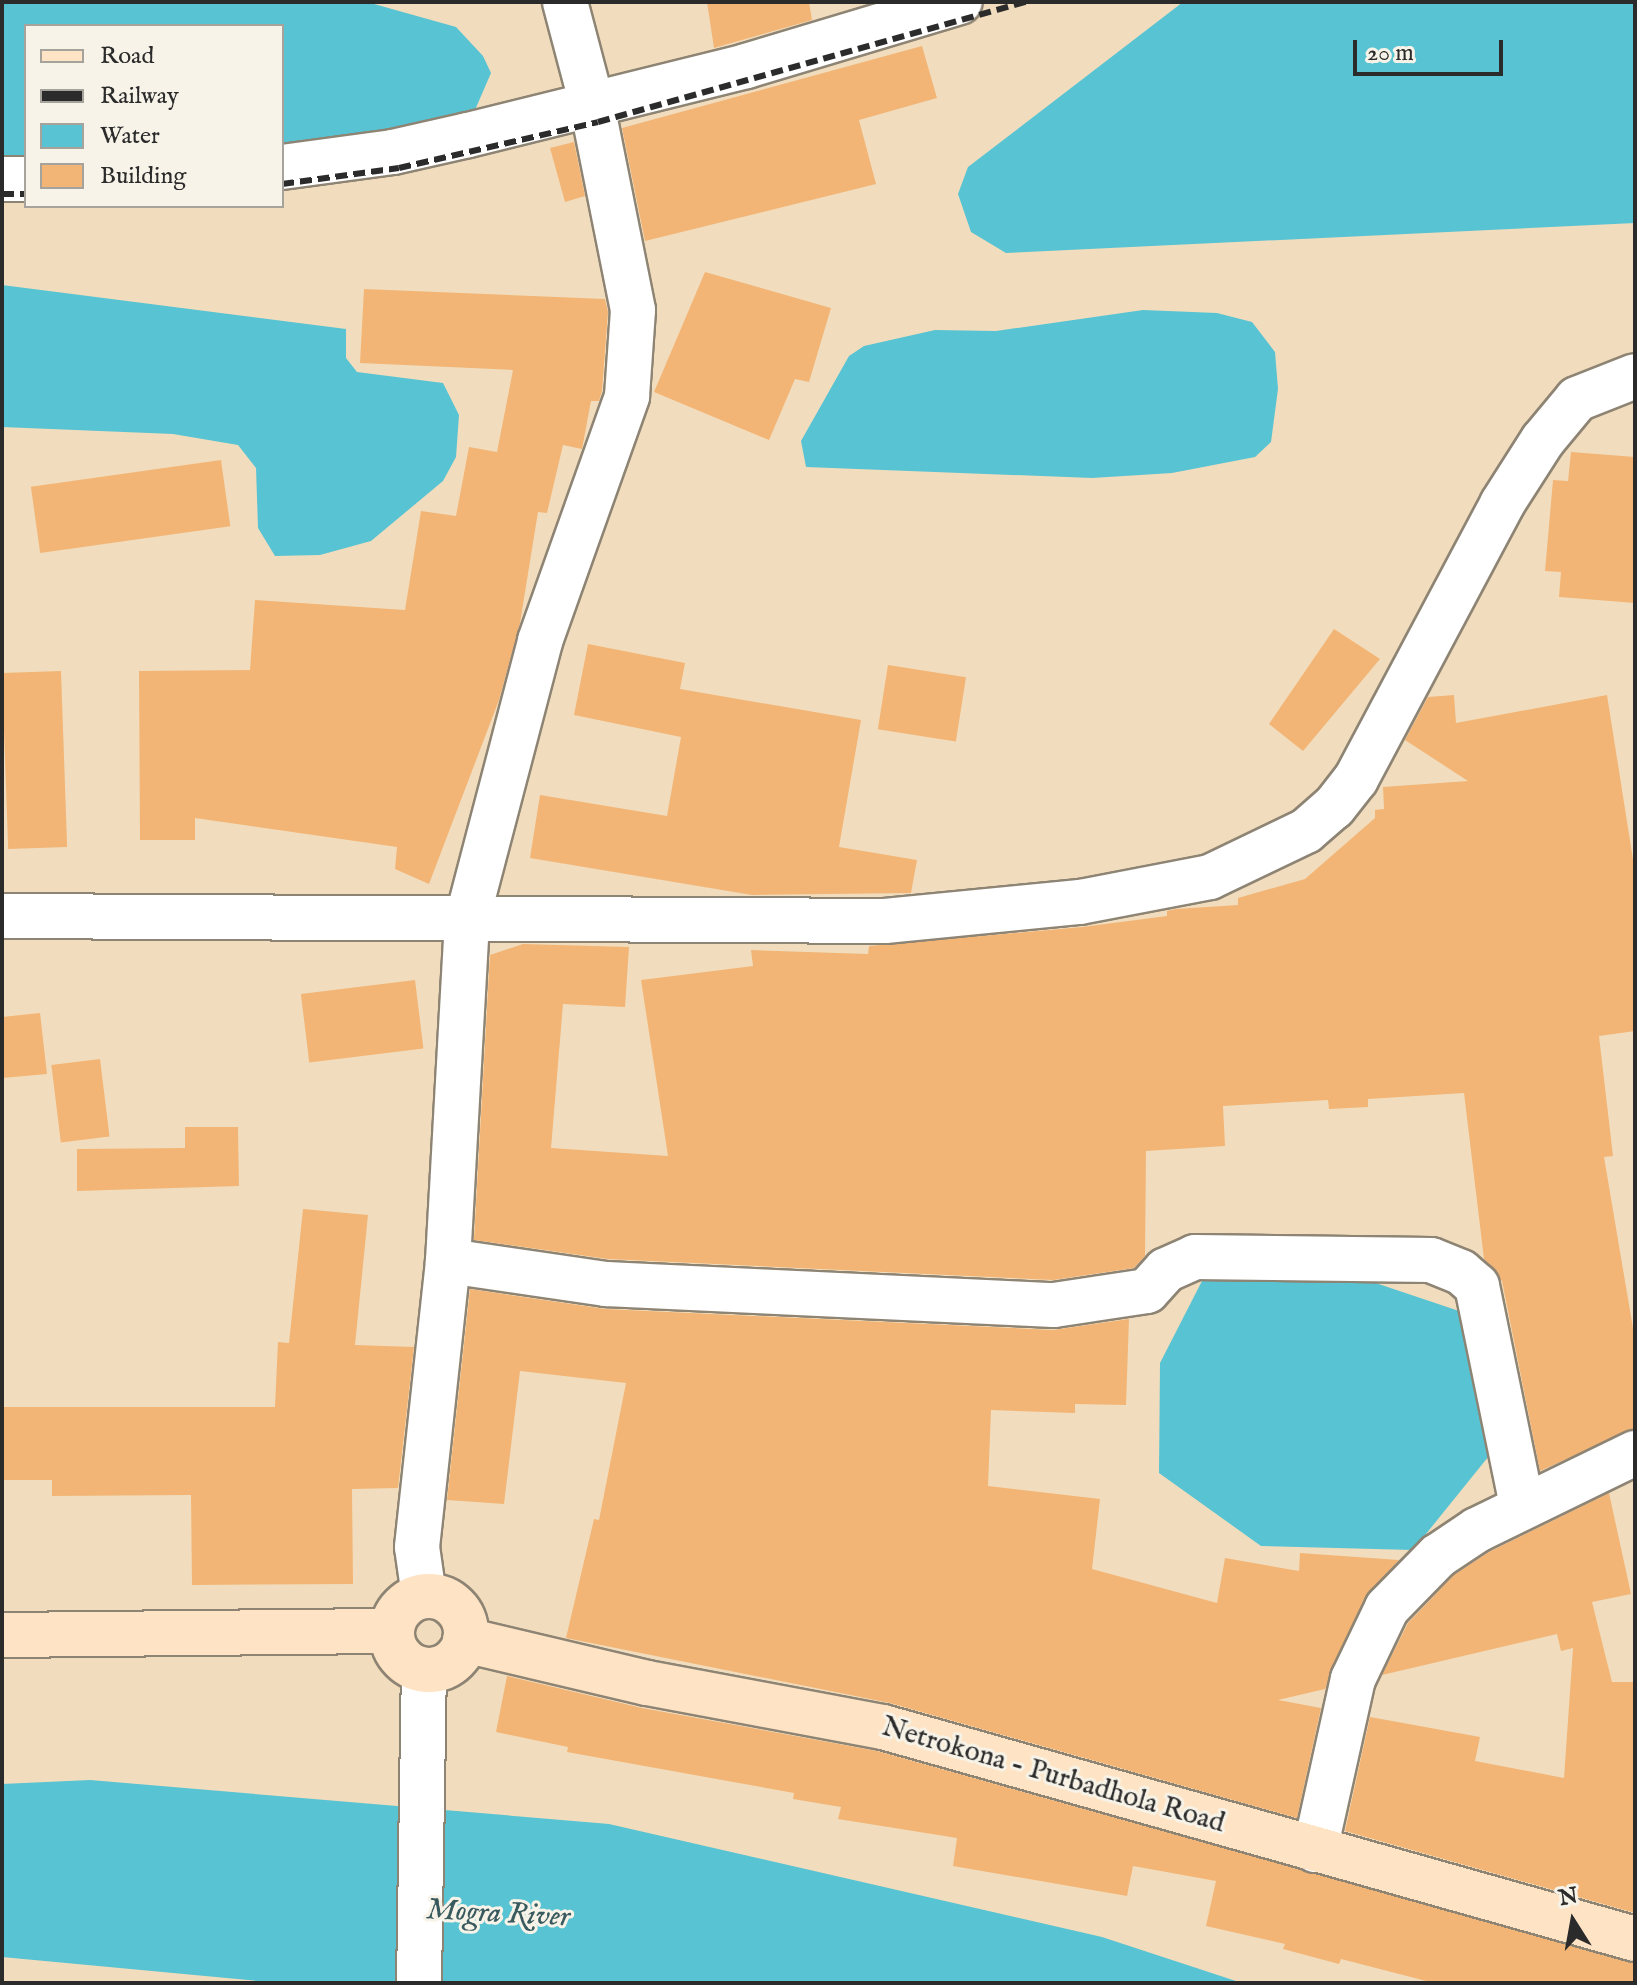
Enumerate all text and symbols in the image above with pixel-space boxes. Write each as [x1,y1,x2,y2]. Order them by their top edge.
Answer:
legend [24,24,284,208]
scale bar [1357,24,1507,74]
text: 20 m [1367,38,1414,69]
text: Road [100,41,154,72]
text: Railway [100,81,179,112]
text: Water [100,121,160,152]
text: Building [100,161,186,192]
street label: Netrokona - Purbadhola Road [878,1711,1228,1841]
north arrow [1533,1881,1613,1961]
text: N [1556,1882,1580,1913]
water label: Mogra River [425,1892,571,1936]

